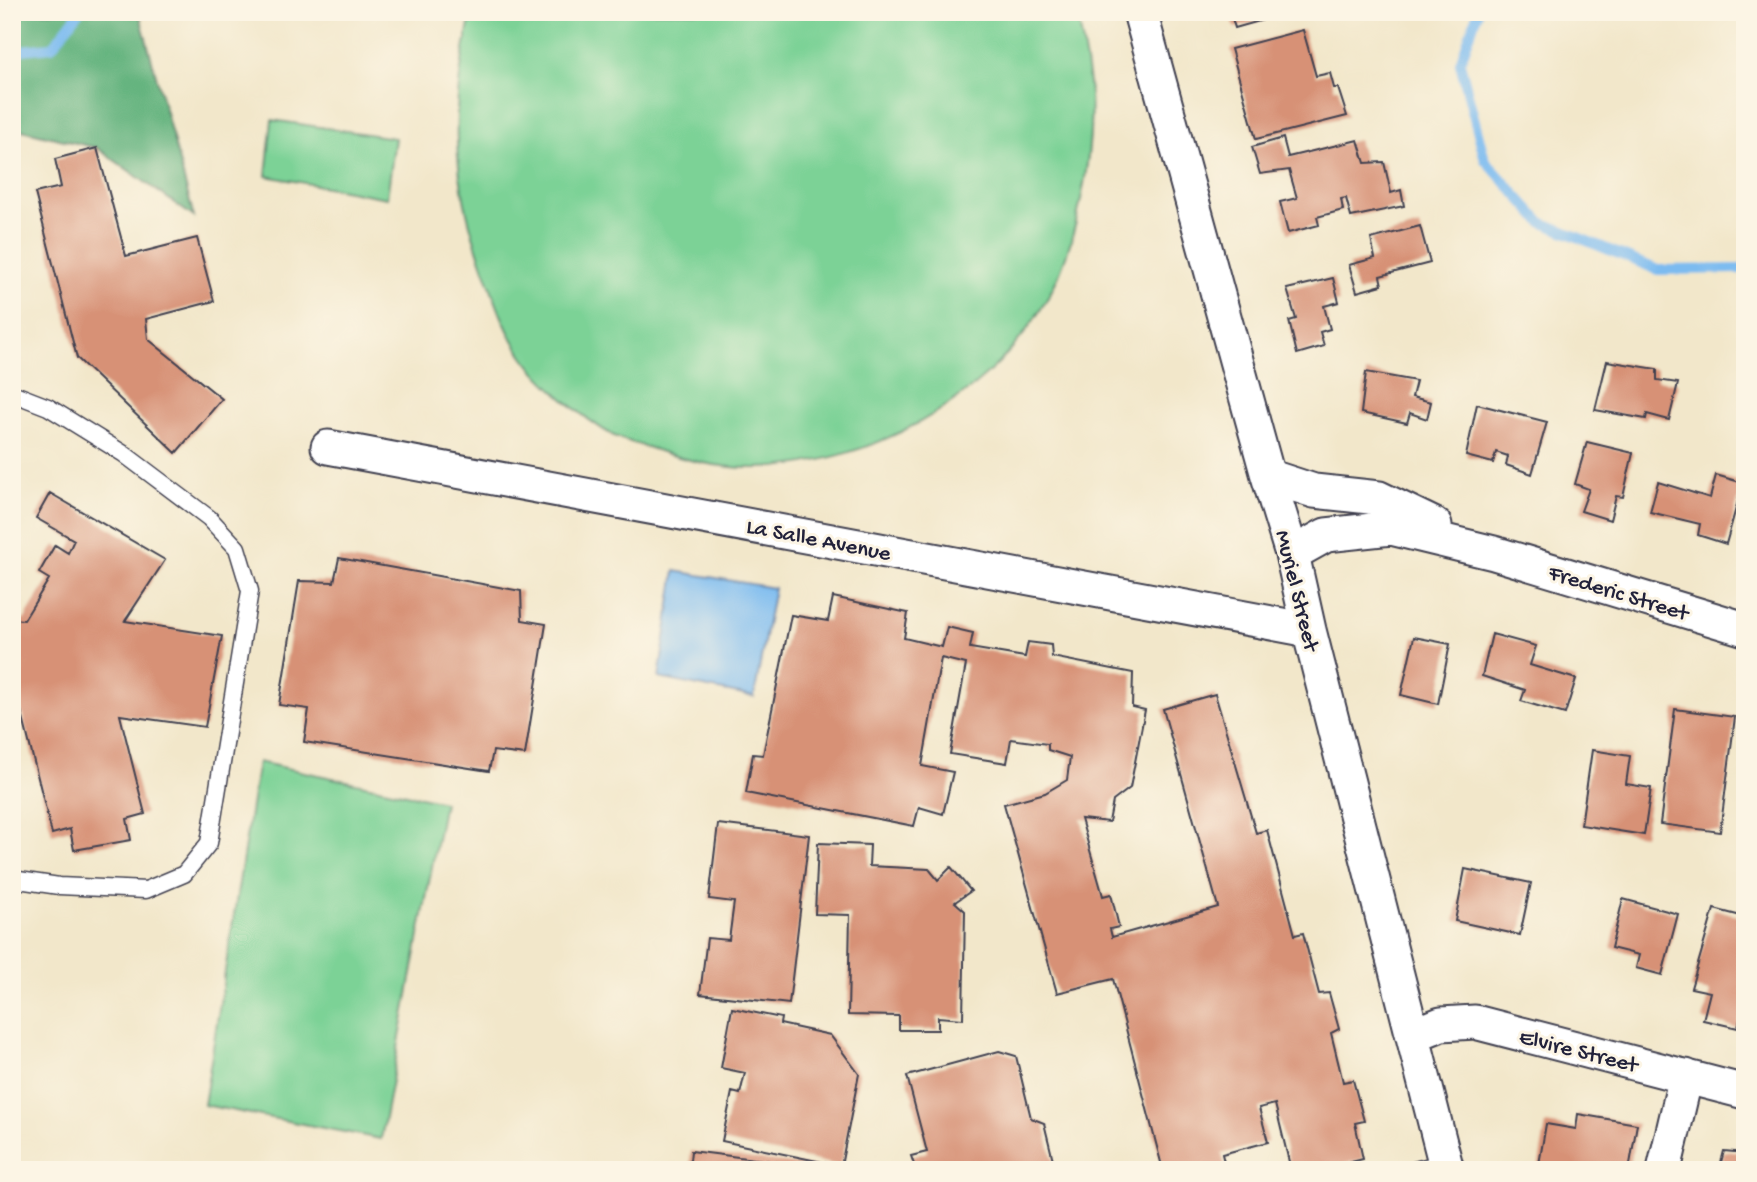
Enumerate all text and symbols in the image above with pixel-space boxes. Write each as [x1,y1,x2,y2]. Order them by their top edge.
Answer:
street label: La Salle Avenue [744,514,894,569]
street label: Muriel Street [1268,528,1324,656]
street label: Frederic Street [1544,560,1693,629]
street label: Elvire Street [1516,1025,1642,1081]

